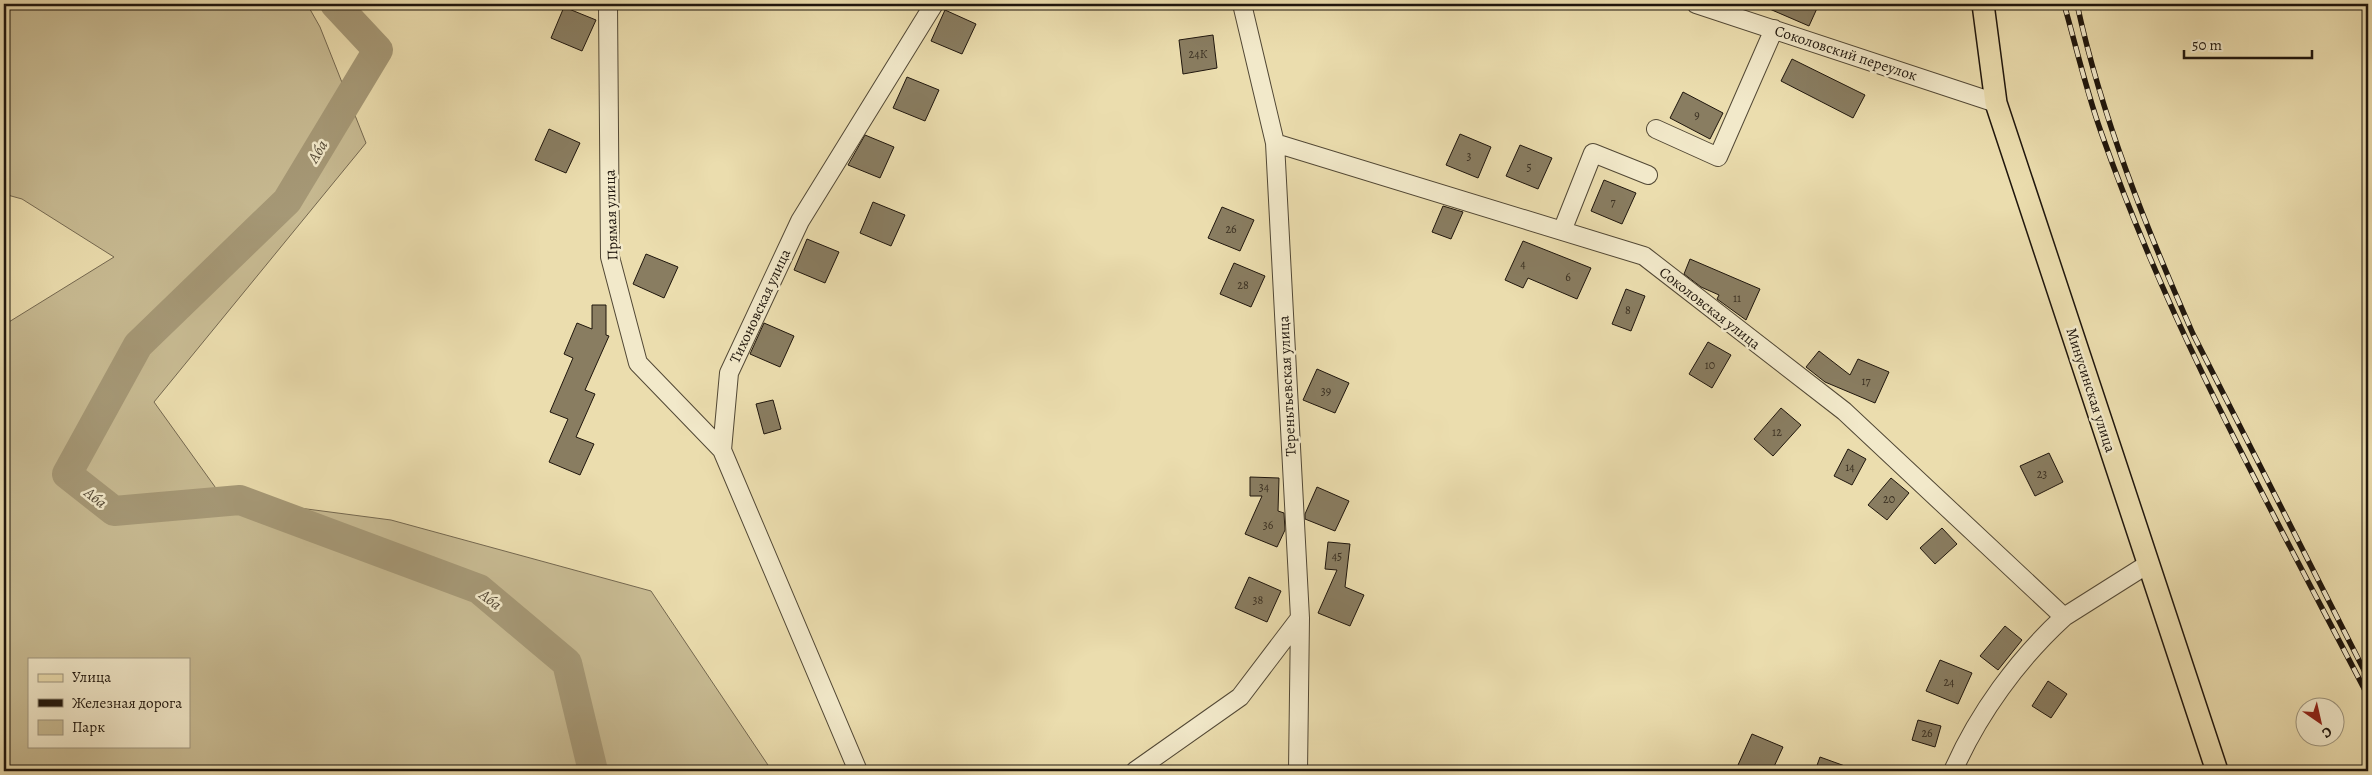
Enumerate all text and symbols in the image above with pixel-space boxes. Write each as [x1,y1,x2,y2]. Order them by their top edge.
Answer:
street label: Соколовский переулок [1772,21,1920,86]
scale bar [2184,28,2312,60]
text: 50 m [2192,35,2222,55]
house number: 24К [1189,46,1208,62]
house number: 9 [1694,107,1700,123]
water label: Аба [302,136,333,168]
house number: 3 [1467,148,1472,164]
house number: 5 [1526,159,1532,175]
street label: Прямая улица [599,169,623,261]
house number: 7 [1610,194,1616,210]
house number: 26 [1225,221,1237,237]
street label: Тихоновская улица [725,245,795,366]
house number: 4 [1520,256,1526,272]
street label: Соколовская улица [1655,262,1765,354]
house number: 6 [1565,269,1571,285]
house number: 28 [1237,277,1249,293]
house number: 11 [1733,290,1741,306]
house number: 8 [1625,302,1631,318]
street label: Тереньтьевская улица [1273,315,1301,457]
street label: Минусинская улица [2061,325,2121,455]
house number: 10 [1705,357,1715,373]
house number: 17 [1861,373,1872,389]
house number: 39 [1321,383,1331,399]
house number: 12 [1772,424,1782,440]
house number: 14 [1845,459,1855,475]
house number: 23 [2037,466,2047,482]
house number: 34 [1259,479,1270,495]
water label: Аба [79,481,111,514]
house number: 20 [1883,491,1895,507]
house number: 36 [1263,517,1274,533]
house number: 45 [1332,548,1342,564]
water label: Аба [474,583,506,616]
house number: 38 [1253,592,1264,608]
legend [28,658,190,748]
text: Улица [72,667,111,687]
house number: 24 [1943,674,1955,690]
text: Железная дорога [72,693,182,713]
north arrow [2294,698,2344,748]
text: Парк [72,717,105,737]
text: С [2318,722,2336,743]
house number: 26 [1921,725,1933,741]

